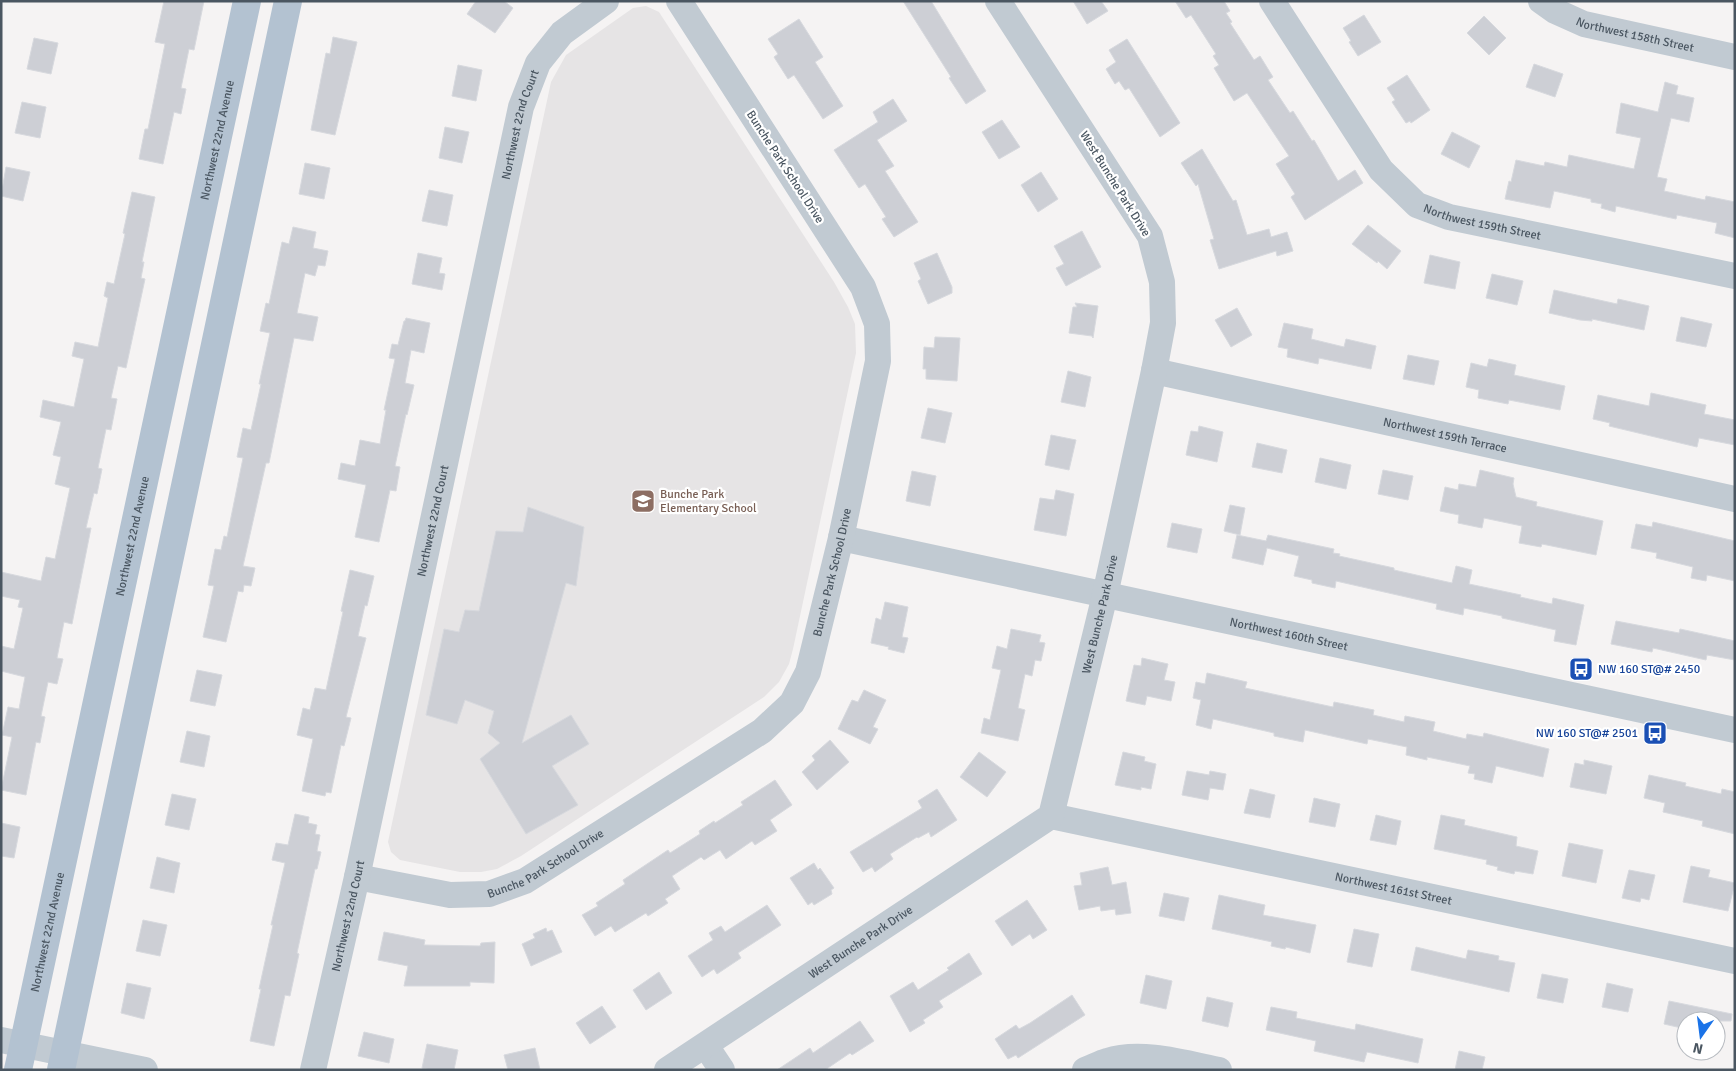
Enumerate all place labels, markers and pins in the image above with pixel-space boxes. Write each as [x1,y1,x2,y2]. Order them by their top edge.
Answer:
place label: Bunche Park Elementary School [660,487,757,516]
school or university icon: Bunche Park Elementary School [630,488,656,514]
bus stop icon: NW 160 ST@# 2450 [1568,656,1594,682]
place label: NW 160 ST@# 2450 [1598,662,1700,677]
bus stop icon: NW 160 ST@# 2501 [1642,720,1668,746]
place label: NW 160 ST@# 2501 [1536,726,1638,741]

